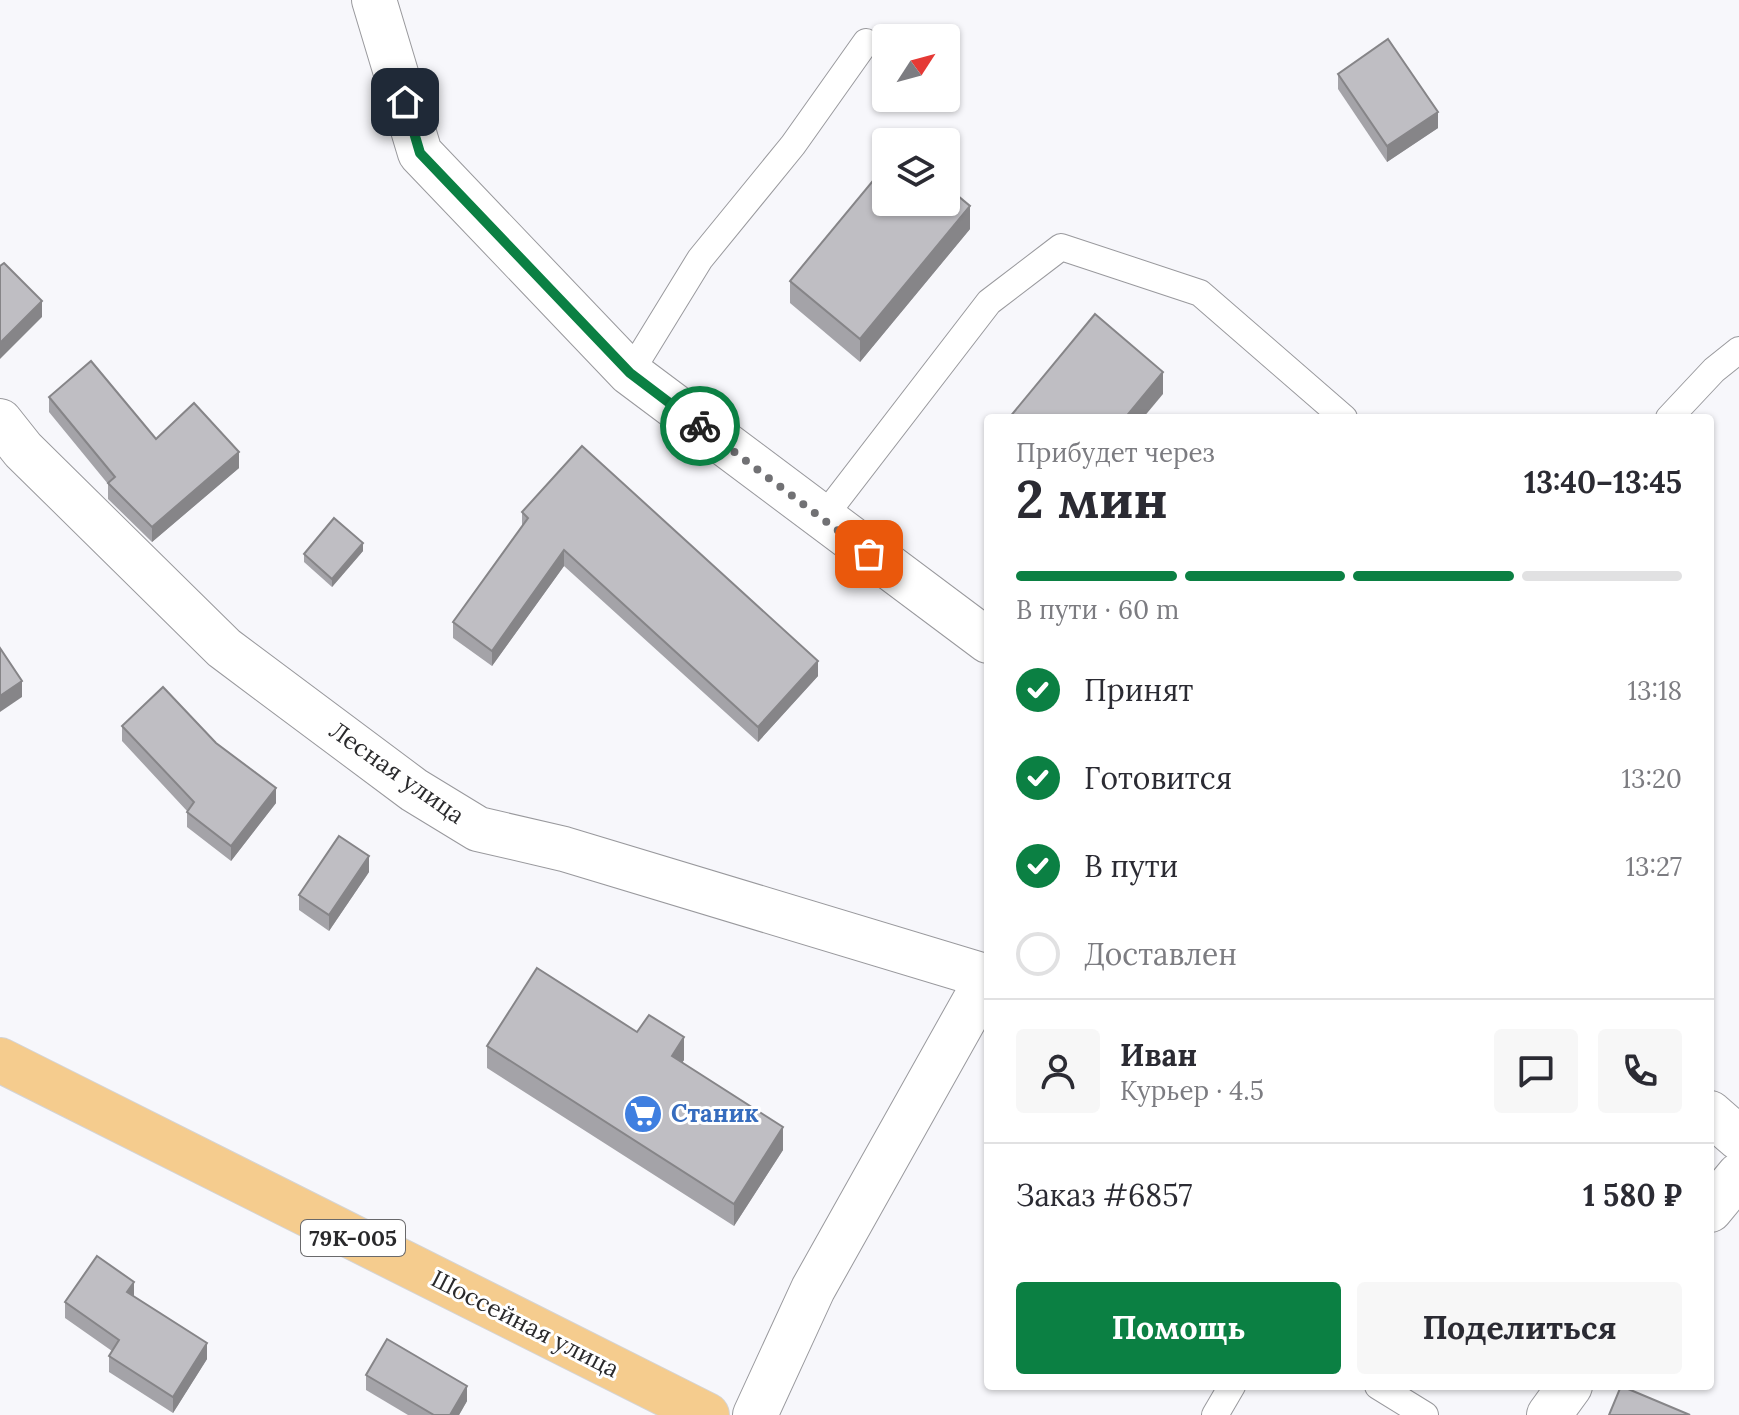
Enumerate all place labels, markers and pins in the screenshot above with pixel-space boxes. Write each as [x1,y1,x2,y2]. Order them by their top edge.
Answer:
pin [371,68,439,136]
pin [835,520,903,588]
supermarket icon: Станик [622,1093,664,1135]
place label: Станик [671,1098,759,1129]

